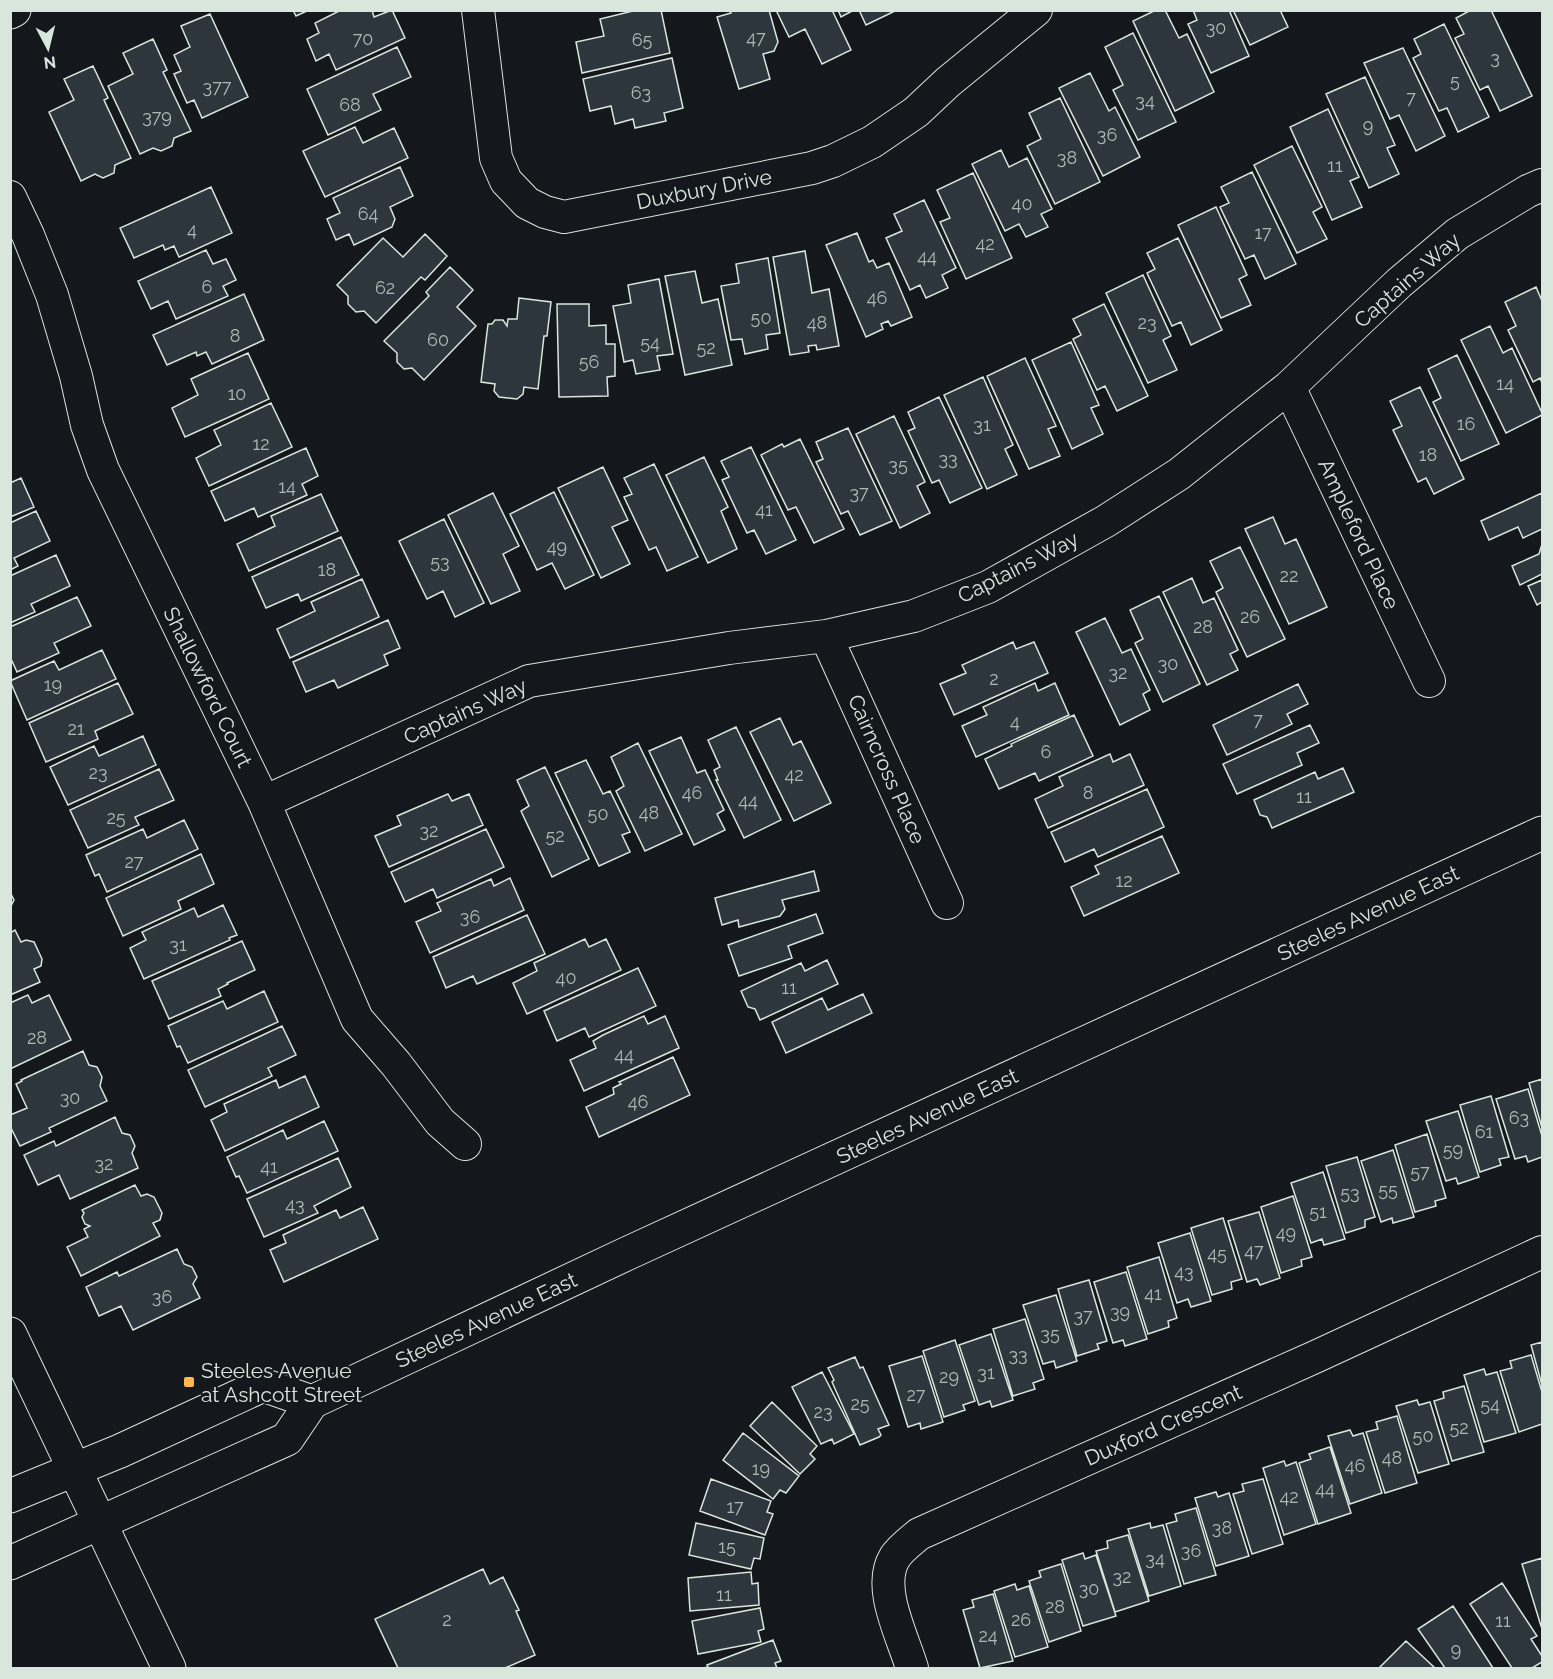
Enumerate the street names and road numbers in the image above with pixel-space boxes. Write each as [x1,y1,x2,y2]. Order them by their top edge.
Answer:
street label: Duxbury Drive [634,164,774,214]
street label: Captains Way [1349,227,1465,333]
street label: Ampleford Place [1313,455,1405,613]
street label: Captains Way [953,526,1083,608]
street label: Shallowford Court [158,603,258,771]
street label: Captains Way [400,673,530,749]
street label: Cairncross Place [843,691,931,847]
street label: Steeles Avenue East [1273,860,1463,966]
street label: Steeles Avenue East [832,1063,1022,1169]
street label: Steeles Avenue East [391,1267,581,1373]
street label: Duxford Crescent [1080,1379,1246,1471]

